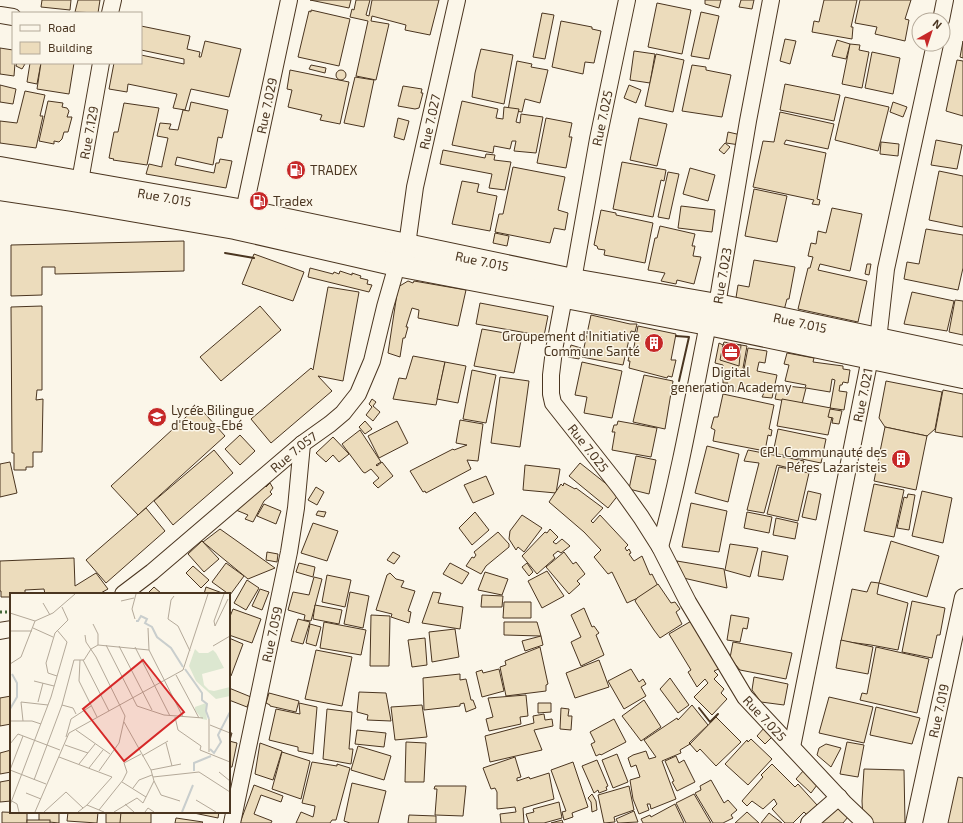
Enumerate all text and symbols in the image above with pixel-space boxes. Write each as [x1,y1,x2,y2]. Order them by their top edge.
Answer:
legend [12,12,142,64]
north arrow [911,12,951,52]
text: N [930,16,945,31]
text: Road [48,20,76,34]
text: Building [48,40,93,54]
street label: Rue 7.029 [253,76,280,135]
street label: Rue 7.025 [588,89,616,147]
street label: Rue 7.027 [416,92,444,151]
street label: Rue 7.129 [76,105,101,160]
fuel station icon: TRADEX [285,159,307,181]
place label: TRADEX [310,162,358,178]
street label: Rue 7.015 [136,184,193,210]
fuel station icon: Tradex [248,190,270,212]
place label: Tradex [273,193,313,209]
street label: Rue 7.023 [709,246,735,305]
street label: Rue 7.015 [454,248,510,274]
street label: Rue 7.015 [772,309,828,336]
place label: Groupement d'Initiative Commune Santé [502,328,640,359]
building icon: Groupement d'Initiative Commune Santé [643,332,665,354]
office icon: Digital generation Academy [720,341,742,363]
place label: Digital generation Academy [670,364,792,395]
street label: Rue 7.021 [849,367,876,423]
place label: Lycée Bilingue d'Etoug-Ebé [171,402,254,433]
school or university icon: Lycée Bilingue d'Etoug-Ebé [146,406,168,428]
street label: Rue 7.025 [565,421,612,475]
street label: Rue 7.057 [267,428,320,476]
place label: CPL Communauté des Péres Lazaristeis [760,444,887,475]
building icon: CPL Communauté des Péres Lazaristeis [890,448,912,470]
inset map [10,593,230,813]
street label: Rue 7.059 [258,605,285,664]
street label: Rue 7.019 [925,682,952,739]
street label: Rue 7.025 [740,692,790,744]

